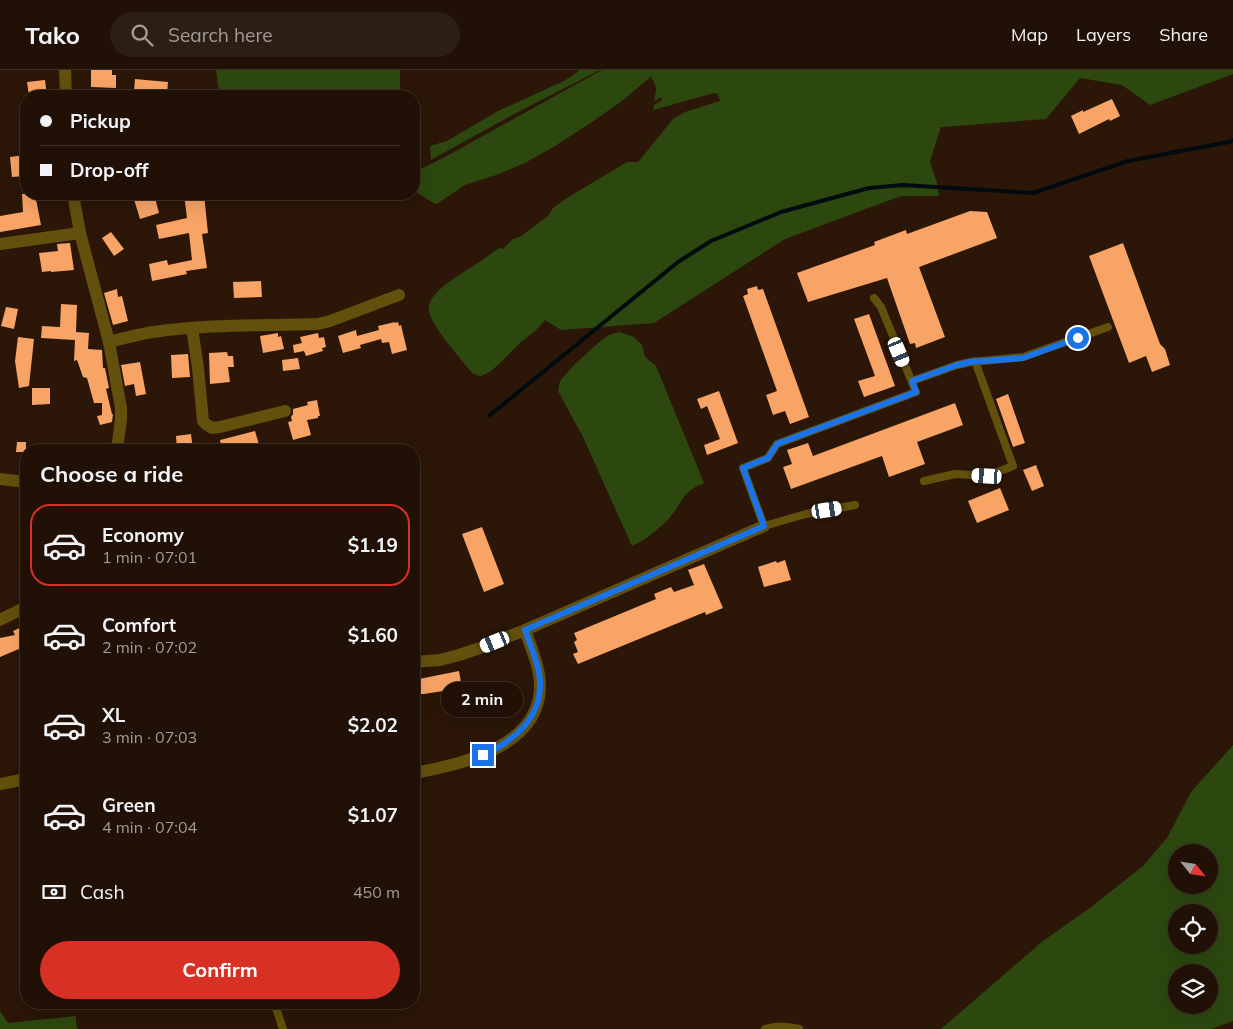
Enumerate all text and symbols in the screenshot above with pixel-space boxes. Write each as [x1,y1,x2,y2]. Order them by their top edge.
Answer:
search box [110,12,460,57]
text: Tako [25,20,80,50]
icon: search [128,21,156,49]
text: Search here [168,23,273,47]
text: Map [1011,23,1048,46]
text: Layers [1076,23,1131,46]
text: Share [1159,23,1208,46]
text: Pickup [70,109,131,133]
text: Drop-off [70,158,148,182]
route start [1067,327,1089,349]
car [886,335,911,369]
text: Choose a ride [40,460,183,488]
car [971,468,1002,484]
car [811,500,842,520]
icon: car [42,523,87,568]
text: Economy [102,523,184,547]
text: $1.19 [348,533,398,557]
text: 1 min · 07:01 [102,547,197,567]
icon: car [42,613,87,658]
text: Comfort [102,613,176,637]
text: $1.60 [348,623,398,647]
car [478,629,511,655]
text: 2 min · 07:02 [102,637,197,657]
callout: 2 min [442,682,524,718]
text: 2 min [461,689,503,709]
icon: car [42,703,87,748]
text: XL [102,703,125,727]
text: $2.02 [348,713,398,737]
text: 3 min · 07:03 [102,727,197,747]
route end [472,744,494,766]
icon: car [42,793,87,838]
text: Green [102,793,156,817]
text: $1.07 [348,803,398,827]
text: 4 min · 07:04 [102,817,197,837]
north arrow [1168,844,1218,894]
map controls [1168,844,1218,1014]
icon: cash [40,878,68,906]
text: Cash [80,880,125,904]
text: 450 m [353,882,400,902]
button: locate [1168,904,1218,954]
button: Confirm [40,941,400,999]
button: layers [1168,964,1218,1014]

